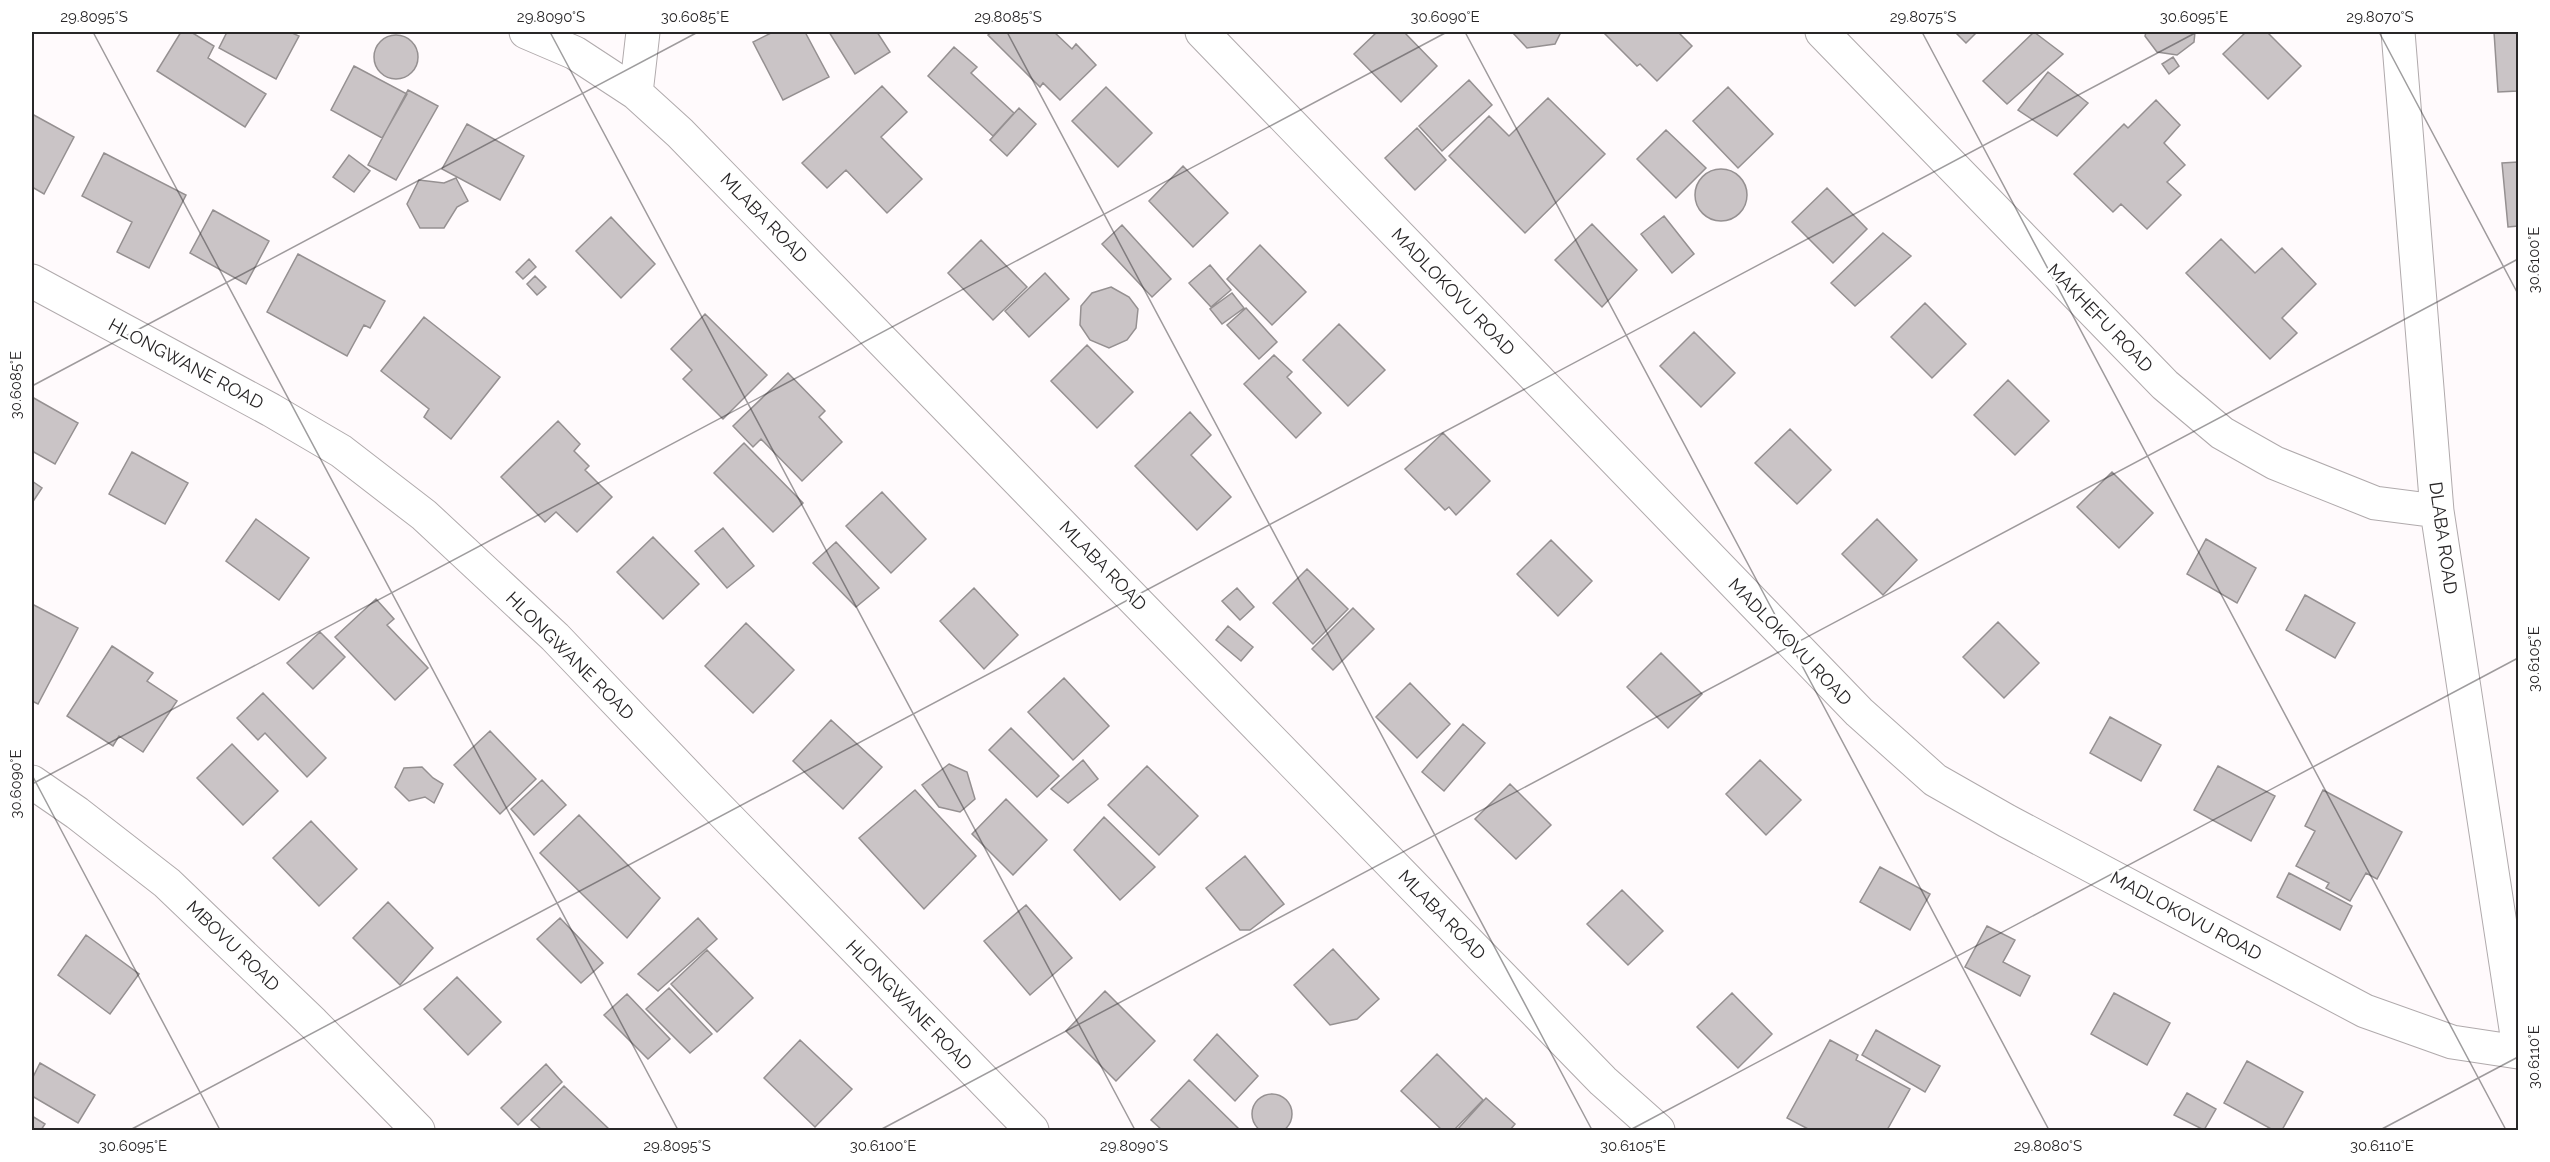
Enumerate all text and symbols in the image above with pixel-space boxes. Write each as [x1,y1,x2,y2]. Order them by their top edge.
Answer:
text: 29.8095°S [60,8,128,26]
text: 29.8090°S [517,8,585,26]
text: 30.6085°E [661,8,729,26]
text: 29.8085°S [974,8,1042,26]
text: 30.6090°E [1410,8,1480,26]
text: 29.8075°S [1890,8,1956,26]
text: 30.6095°E [2160,8,2228,26]
text: 29.8070°S [2346,8,2414,26]
street label: MLABA ROAD [716,169,812,267]
street label: MADLOKOVU ROAD [1387,224,1520,360]
text: 30.6100°E [2525,227,2543,293]
street label: MAKHEFU ROAD [2043,259,2157,376]
street label: HLONGWANE ROAD [105,314,267,413]
text: 30.6085°E [7,351,25,419]
street label: DLABA ROAD [2425,480,2462,596]
street label: MLABA ROAD [1055,517,1151,615]
street label: MADLOKOVU ROAD [1724,574,1857,710]
street label: HLONGWANE ROAD [502,587,639,724]
text: 30.6105°E [2525,626,2543,692]
text: 30.6090°E [7,749,25,819]
street label: MLABA ROAD [1394,866,1490,964]
street label: MADLOKOVU ROAD [2107,867,2266,964]
street label: MBOVU ROAD [183,896,284,995]
street label: HLONGWANE ROAD [842,935,977,1074]
text: 30.6110°E [2525,1025,2543,1089]
text: 30.6095°E [99,1137,167,1155]
text: 29.8095°S [643,1137,711,1155]
text: 30.6100°E [850,1137,916,1155]
text: 29.8090°S [1100,1137,1168,1155]
text: 30.6105°E [1600,1137,1666,1155]
text: 29.8080°S [2014,1137,2082,1155]
text: 30.6110°E [2350,1137,2414,1155]

